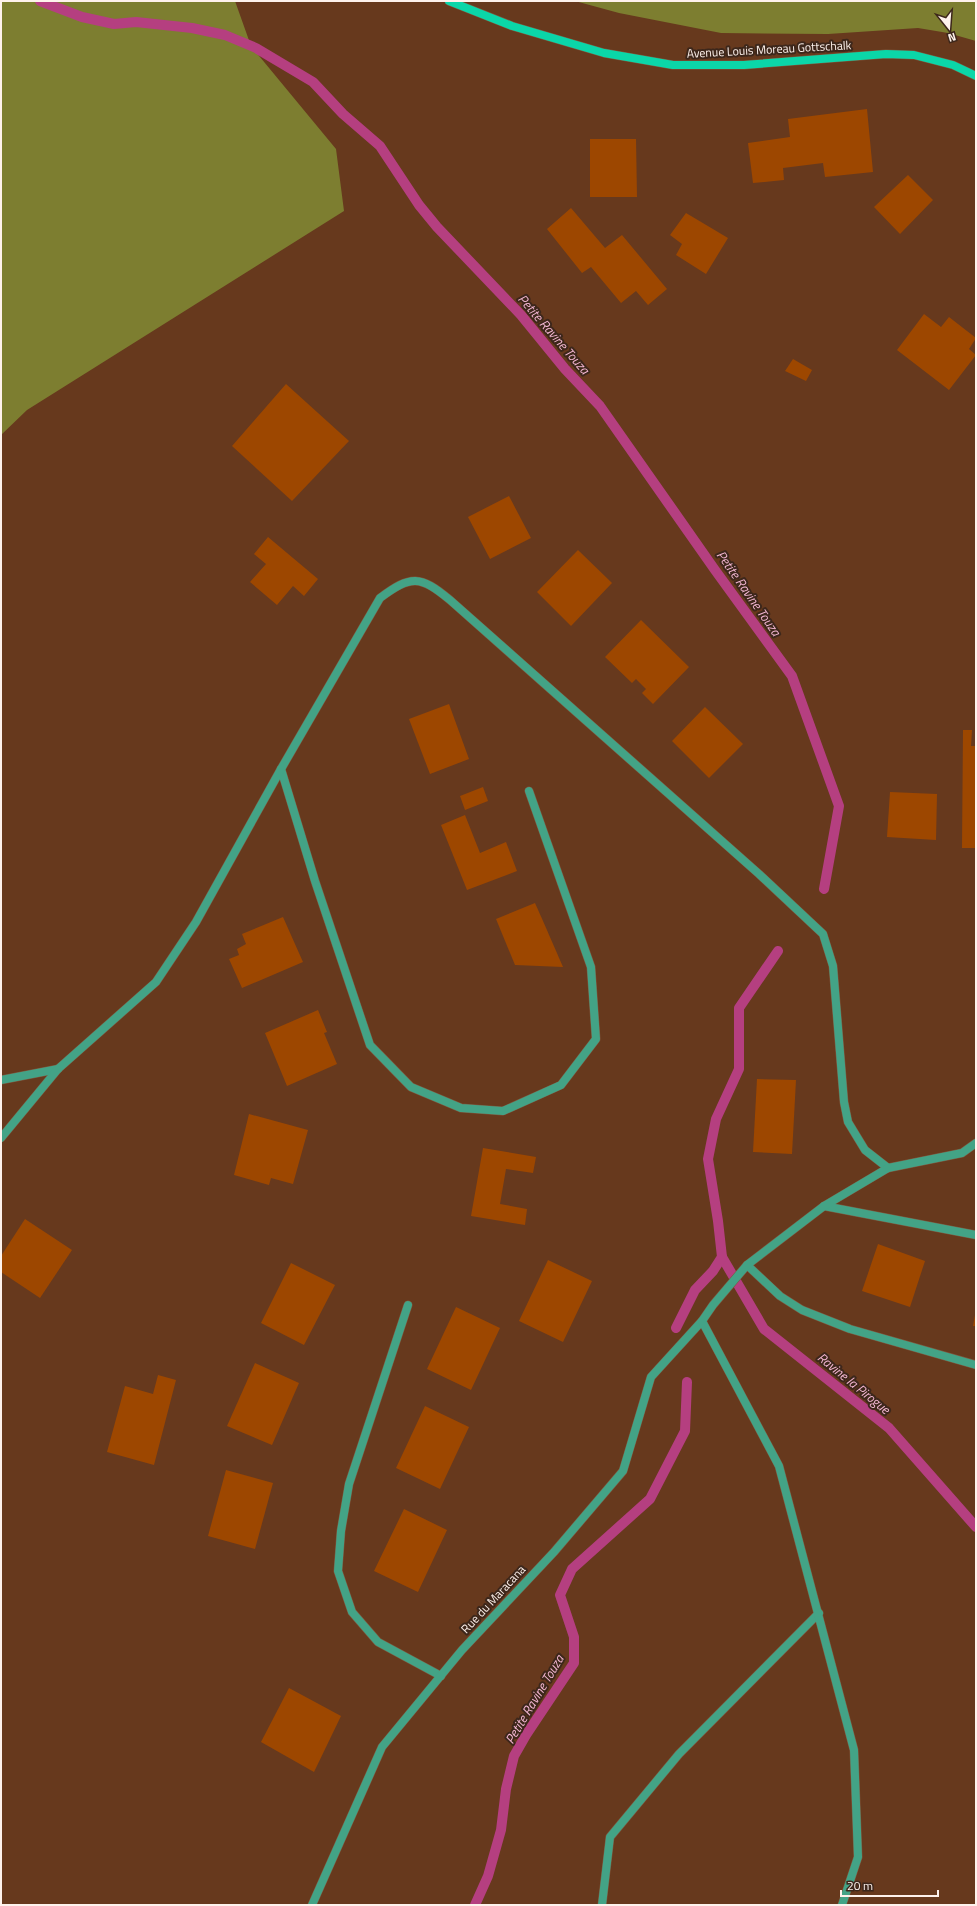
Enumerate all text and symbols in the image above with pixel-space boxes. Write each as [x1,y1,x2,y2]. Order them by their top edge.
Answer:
north arrow [929,8,969,48]
text: N [946,29,958,46]
street label: Avenue Louis Moreau Gottschalk [686,35,852,63]
water label: Petite Ravine Touza [513,290,595,380]
water label: Petite Ravine Touza [712,546,787,641]
water label: Ravine la Pirogue [813,1347,895,1419]
street label: Rue du Maracana [456,1560,530,1638]
water label: Petite Ravine Touza [500,1650,569,1747]
scale bar [841,1872,938,1898]
text: 20 m [847,1876,873,1895]

